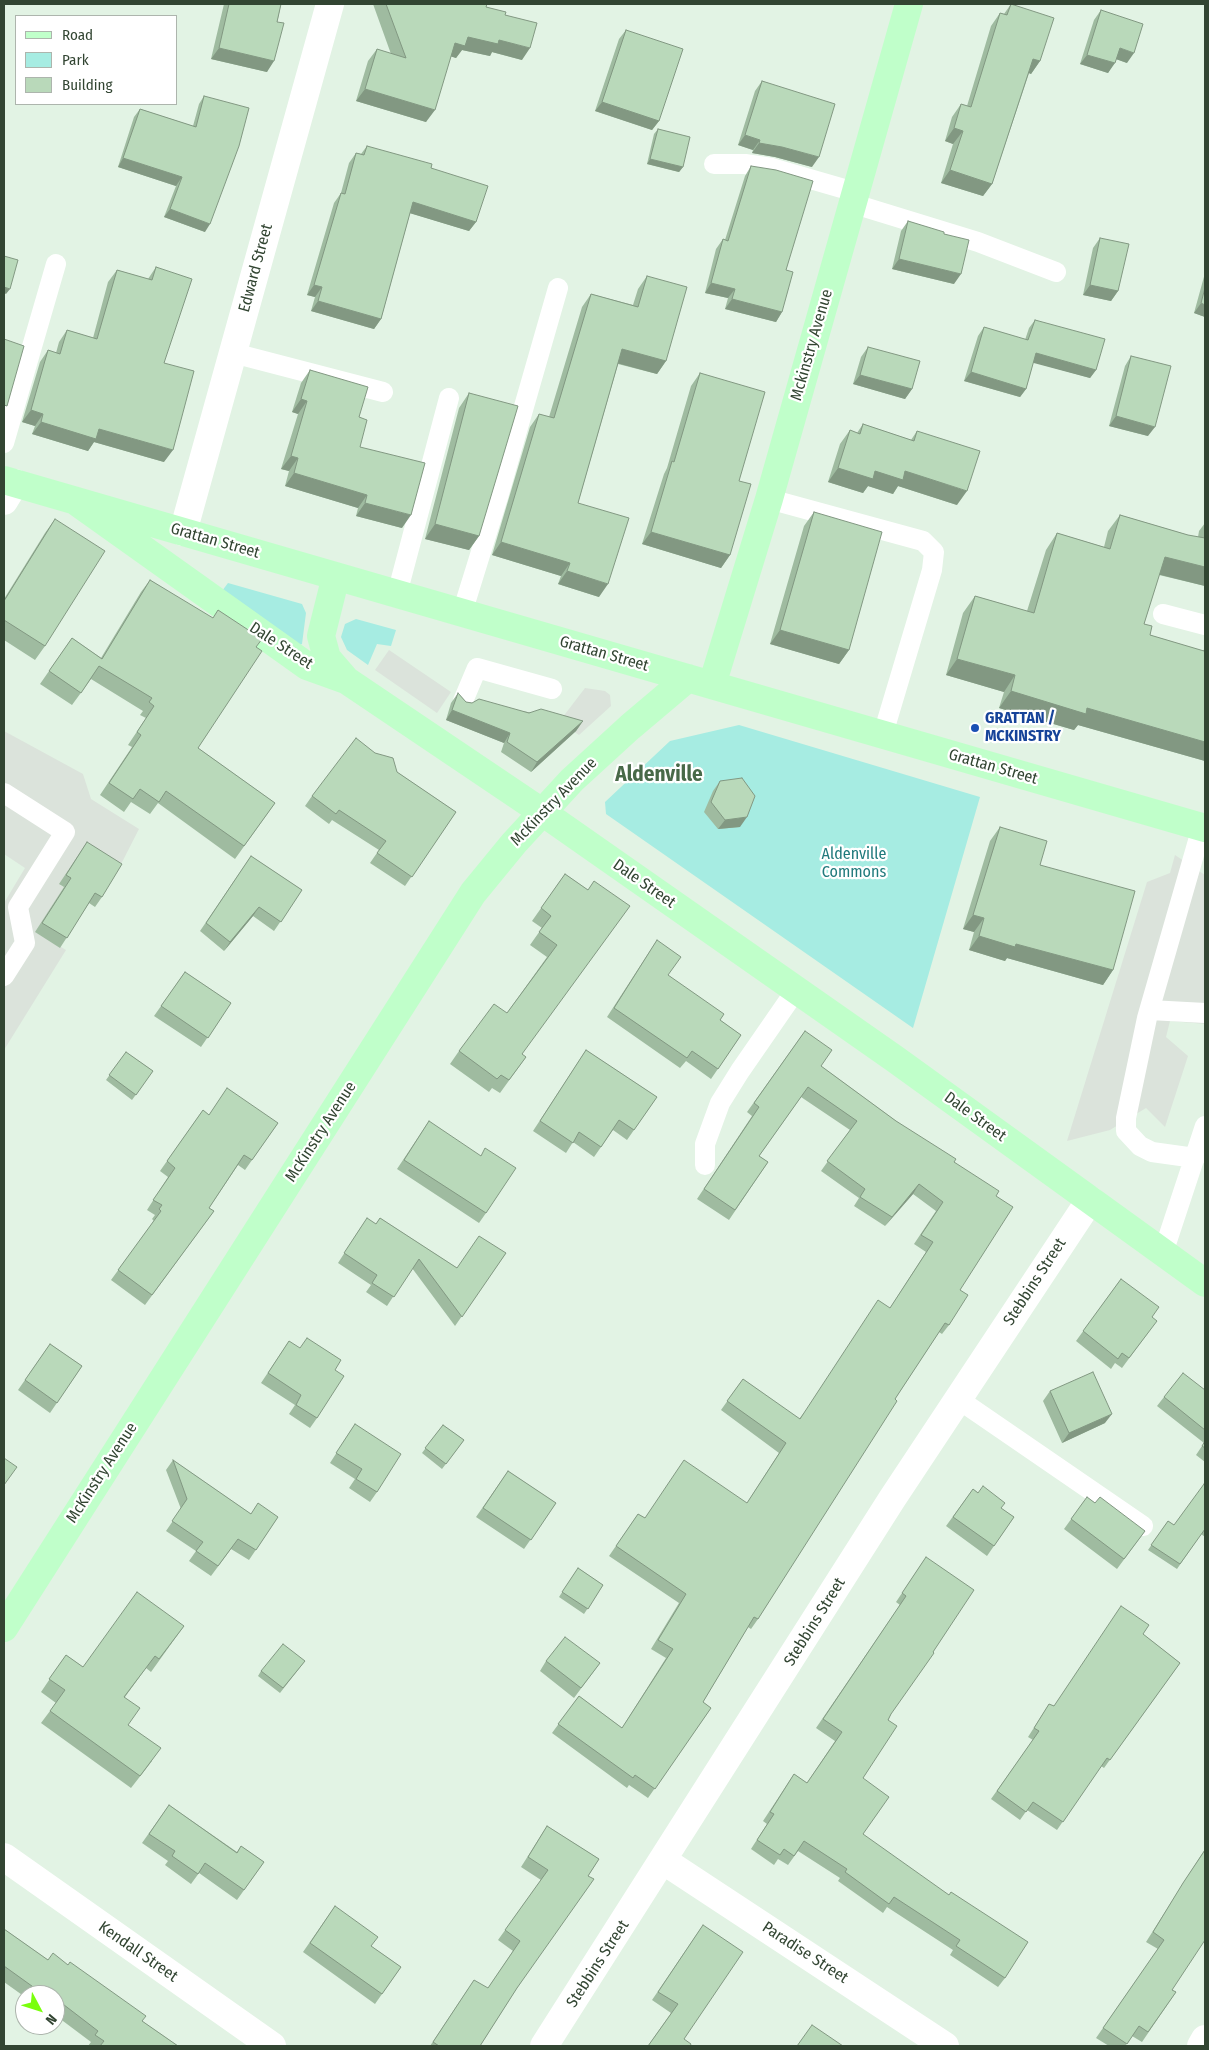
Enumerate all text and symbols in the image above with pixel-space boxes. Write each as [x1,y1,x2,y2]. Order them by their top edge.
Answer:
legend [15,15,178,105]
text: Road [62,26,93,44]
text: Park [62,51,89,69]
text: Building [62,76,113,94]
street label: Edward Street [235,222,277,314]
street label: Mckinstry Avenue [787,287,837,403]
street label: Grattan Street [168,519,262,563]
street label: Dale Street [246,618,316,674]
street label: Grattan Street [557,632,651,676]
place label: GRATTAN / MCKINSTRY [985,709,1061,747]
marker: GRATTAN / MCKINSTRY [969,722,981,734]
street label: Grattan Street [946,745,1040,789]
street label: McKinstry Avenue [507,754,601,850]
district label: Aldenville [615,762,703,788]
park label: Aldenville Commons [822,845,886,883]
street label: Dale Street [609,855,679,913]
street label: McKinstry Avenue [281,1078,361,1186]
street label: Dale Street [940,1088,1010,1146]
street label: Stebbins Street [1000,1235,1070,1329]
street label: McKinstry Avenue [62,1419,142,1527]
street label: Stebbins Street [780,1574,850,1670]
street label: Stebbins Street [563,1917,633,2011]
street label: Kendall Street [95,1918,181,1986]
street label: Paradise Street [758,1918,852,1988]
north arrow [15,1985,65,2035]
text: N [42,2011,60,2028]

